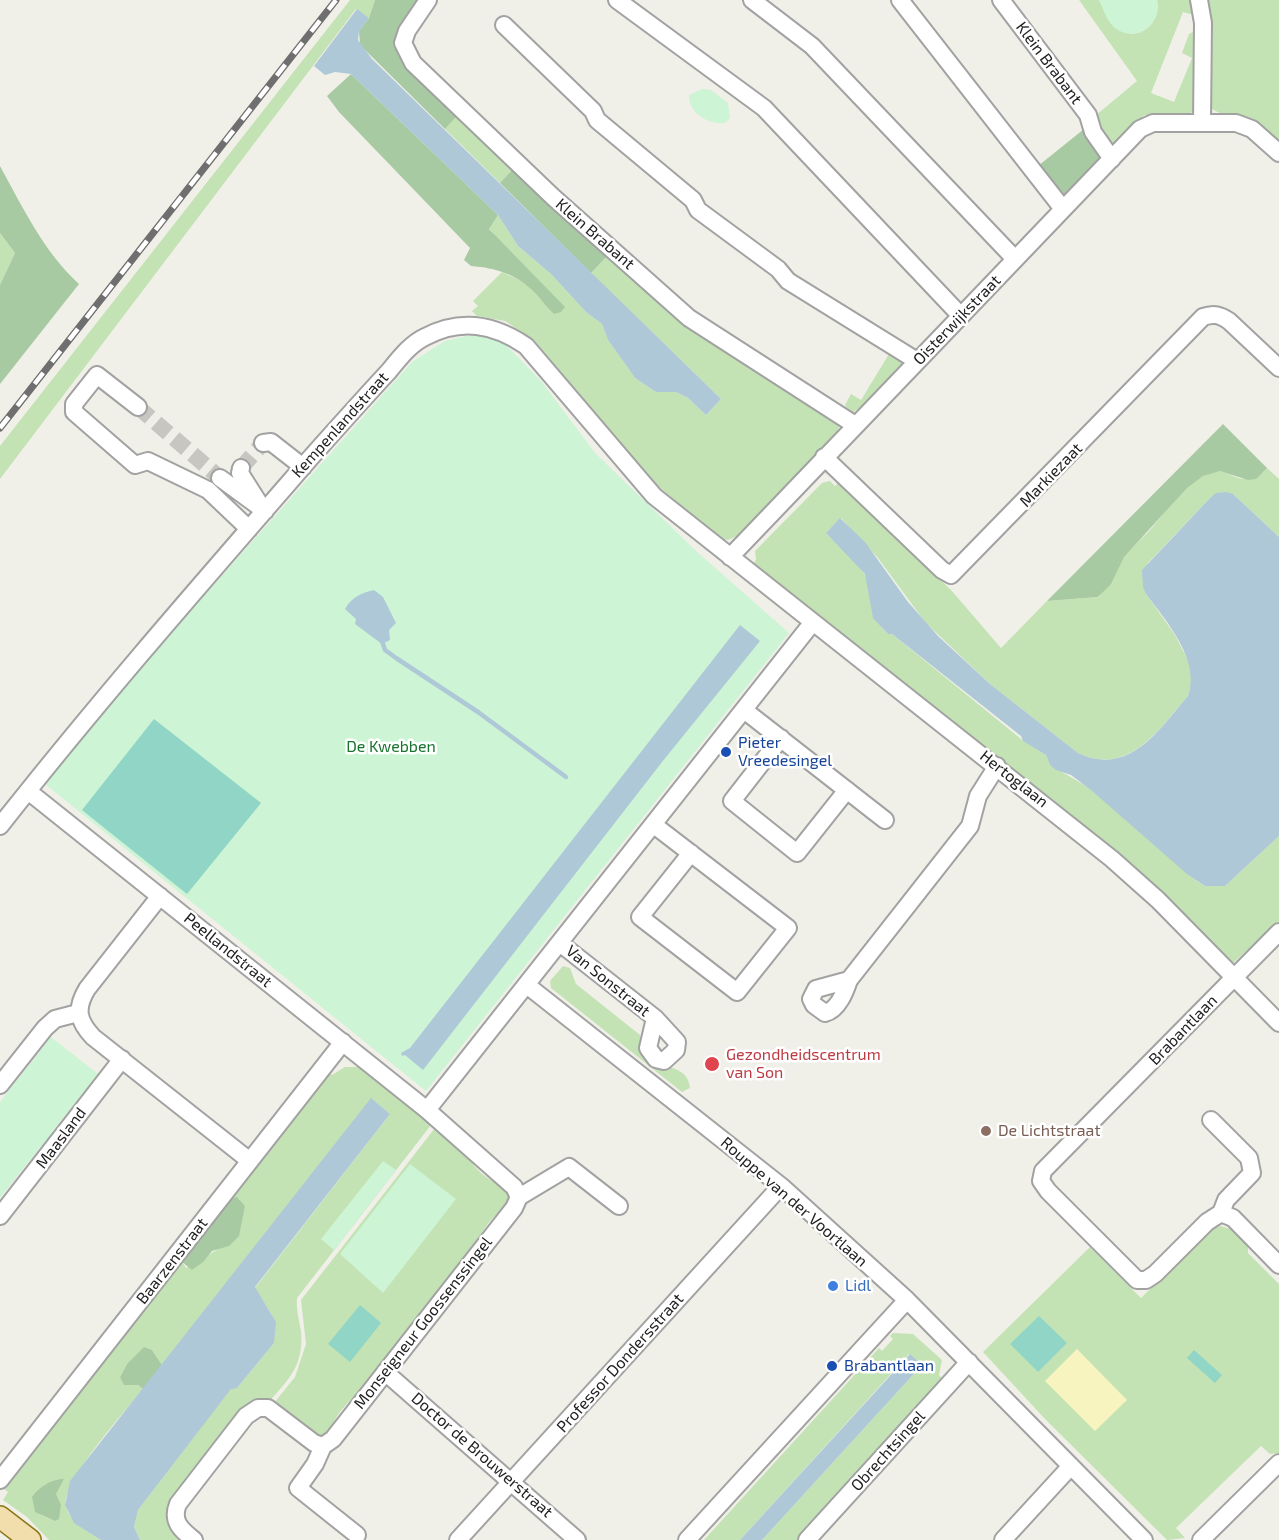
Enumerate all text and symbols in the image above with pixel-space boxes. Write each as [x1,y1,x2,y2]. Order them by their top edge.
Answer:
street label: Klein Brabant [1012,18,1086,108]
street label: Klein Brabant [552,195,638,273]
street label: Oisterwijkstraat [909,271,1005,369]
street label: Kempenlandstraat [288,368,392,482]
street label: Markiezaat [1016,439,1086,511]
place label: Pieter Vreedesingel [738,733,832,771]
park label: De Kwebben [346,737,436,757]
marker: Pieter Vreedesingel [719,745,733,759]
street label: Hertoglaan [976,746,1052,812]
street label: Peellandstraat [180,909,276,991]
street label: Van Sonstraat [562,941,654,1021]
street label: Brabantlaan [1145,991,1221,1069]
place label: Gezondheidscentrum van Son [726,1045,881,1083]
marker: Gezondheidscentrum van Son [703,1055,721,1073]
street label: Maasland [32,1104,90,1172]
place label: De Lichtstraat [998,1121,1100,1141]
marker: De Lichtstraat [979,1124,993,1138]
street label: Rouppe van der Voortlaan [717,1133,871,1271]
street label: Baarzenstraat [132,1214,212,1308]
street label: Monseigneur Goossenssingel [350,1233,496,1413]
place label: Lidl [845,1276,871,1296]
marker: Lidl [826,1279,840,1293]
street label: Professor Dondersstraat [553,1290,687,1436]
place label: Brabantlaan [844,1356,934,1376]
marker: Brabantlaan [825,1359,839,1373]
street label: Doctor de Brouwerstraat [407,1388,557,1522]
street label: Obrechtsingel [847,1407,929,1495]

